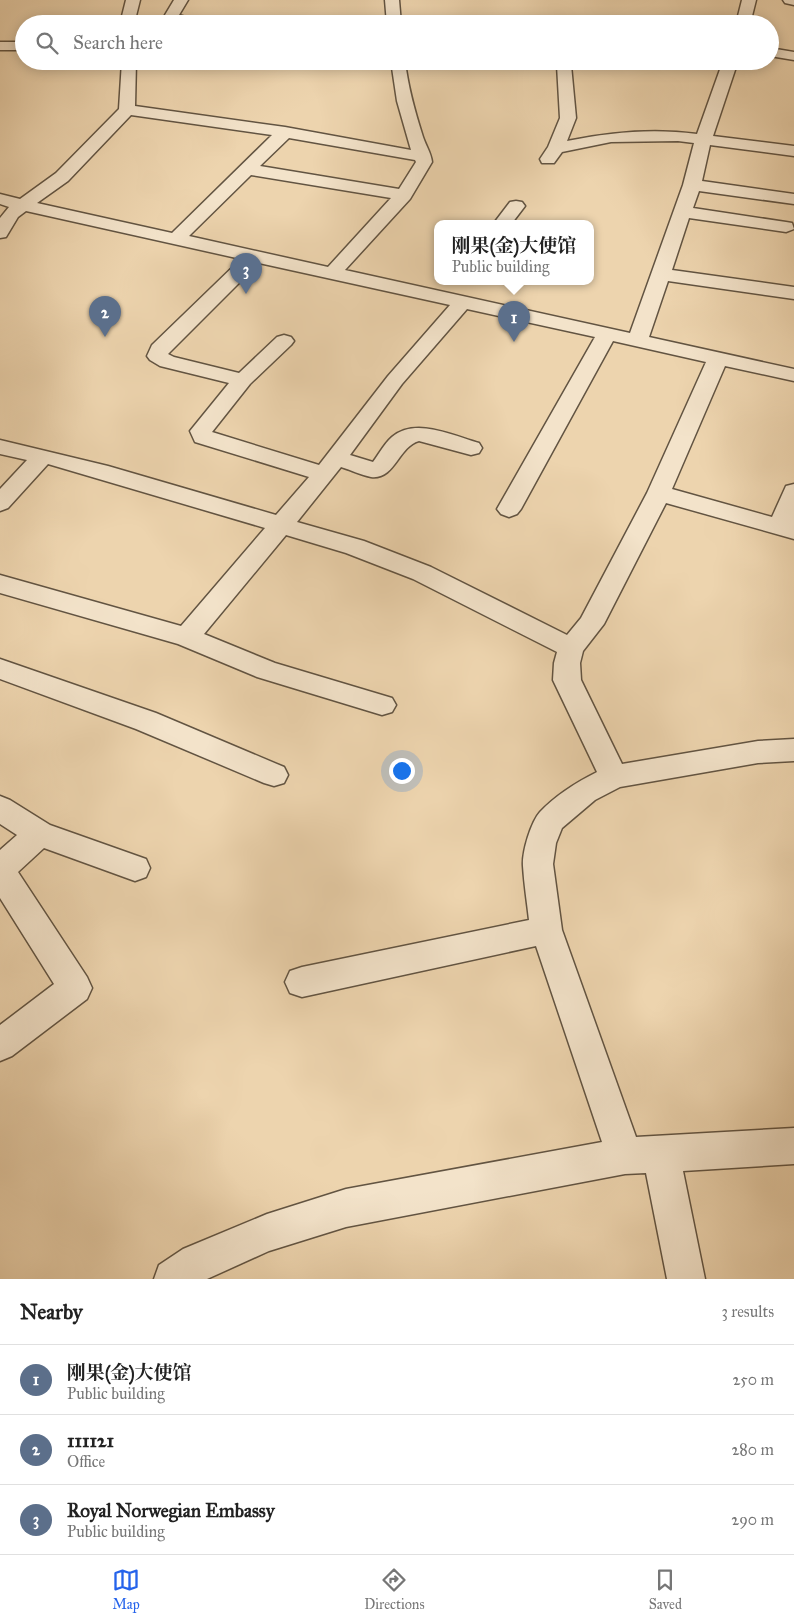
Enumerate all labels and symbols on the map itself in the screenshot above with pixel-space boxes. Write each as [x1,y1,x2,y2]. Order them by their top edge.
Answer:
pin: 3 [230,253,262,294]
pin: 2 [89,296,121,337]
pin: 1 [498,301,530,342]
your location [389,758,415,784]

